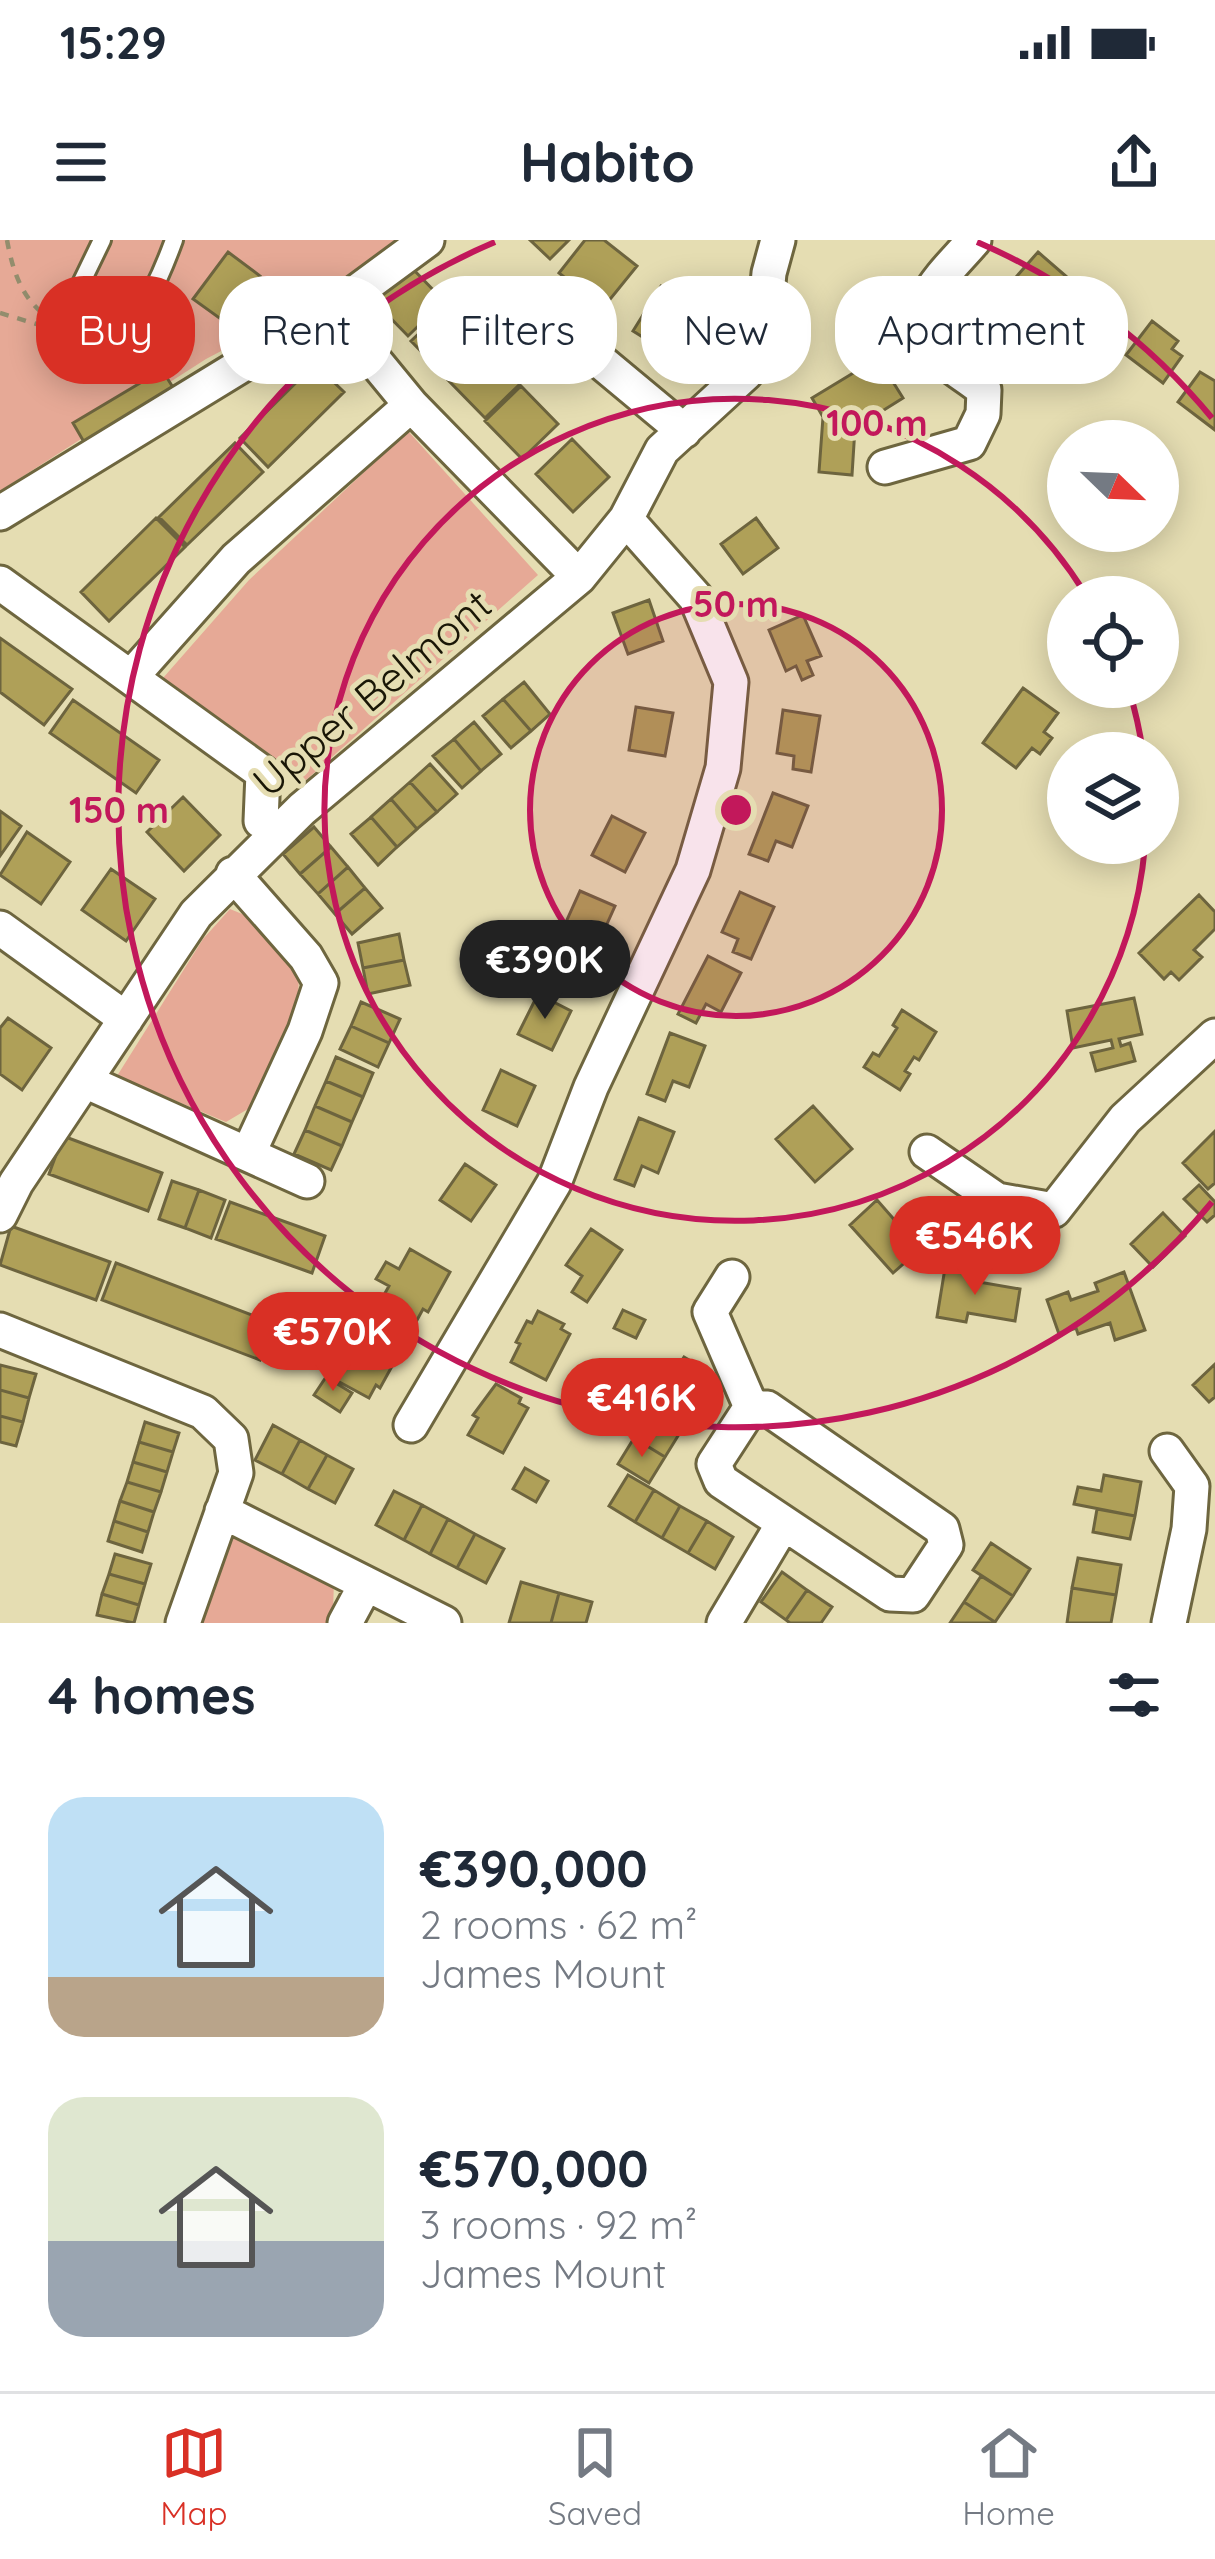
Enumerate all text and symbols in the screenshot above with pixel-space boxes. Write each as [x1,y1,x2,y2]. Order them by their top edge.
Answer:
text: 15:29 [60,14,167,70]
text: Habito [520,128,695,196]
icon: menu [48,129,114,195]
icon: share [1101,129,1167,195]
chip: Buy [36,276,195,384]
chip: Rent [219,276,393,384]
chip: Filters [417,276,617,384]
chip: New [641,276,811,384]
chip: Apartment [835,276,1128,384]
text: 100 m [826,400,928,445]
north arrow [1047,420,1179,552]
map controls [1047,420,1179,864]
button: locate [1047,576,1179,708]
street label: Upper Belmont [242,577,502,808]
text: 50 m [693,581,779,626]
button: layers [1047,732,1179,864]
text: 150 m [69,787,169,832]
centre of rings [715,789,757,831]
pin: €390K [461,920,629,1022]
text: €390K [486,934,604,983]
pin: €546K [891,1196,1059,1298]
text: €546K [917,1210,1033,1259]
pin: €570K [249,1292,417,1394]
text: €570K [274,1306,392,1355]
pin: €416K [558,1358,726,1460]
text: €416K [588,1372,696,1421]
icon: filters [1101,1662,1167,1728]
text: 4 homes [48,1663,256,1727]
text: €390,000 [420,1836,648,1900]
icon: home [144,1845,288,1989]
text: 2 rooms · 62 m² [420,1900,697,1949]
text: James Mount [420,1949,666,1998]
text: €570,000 [420,2136,649,2200]
icon: home [144,2145,288,2289]
text: 3 rooms · 92 m² [420,2200,697,2249]
text: James Mount [420,2249,666,2298]
tab: Map [160,2420,227,2533]
tab: Saved [548,2420,642,2533]
tab: Home [962,2420,1055,2533]

